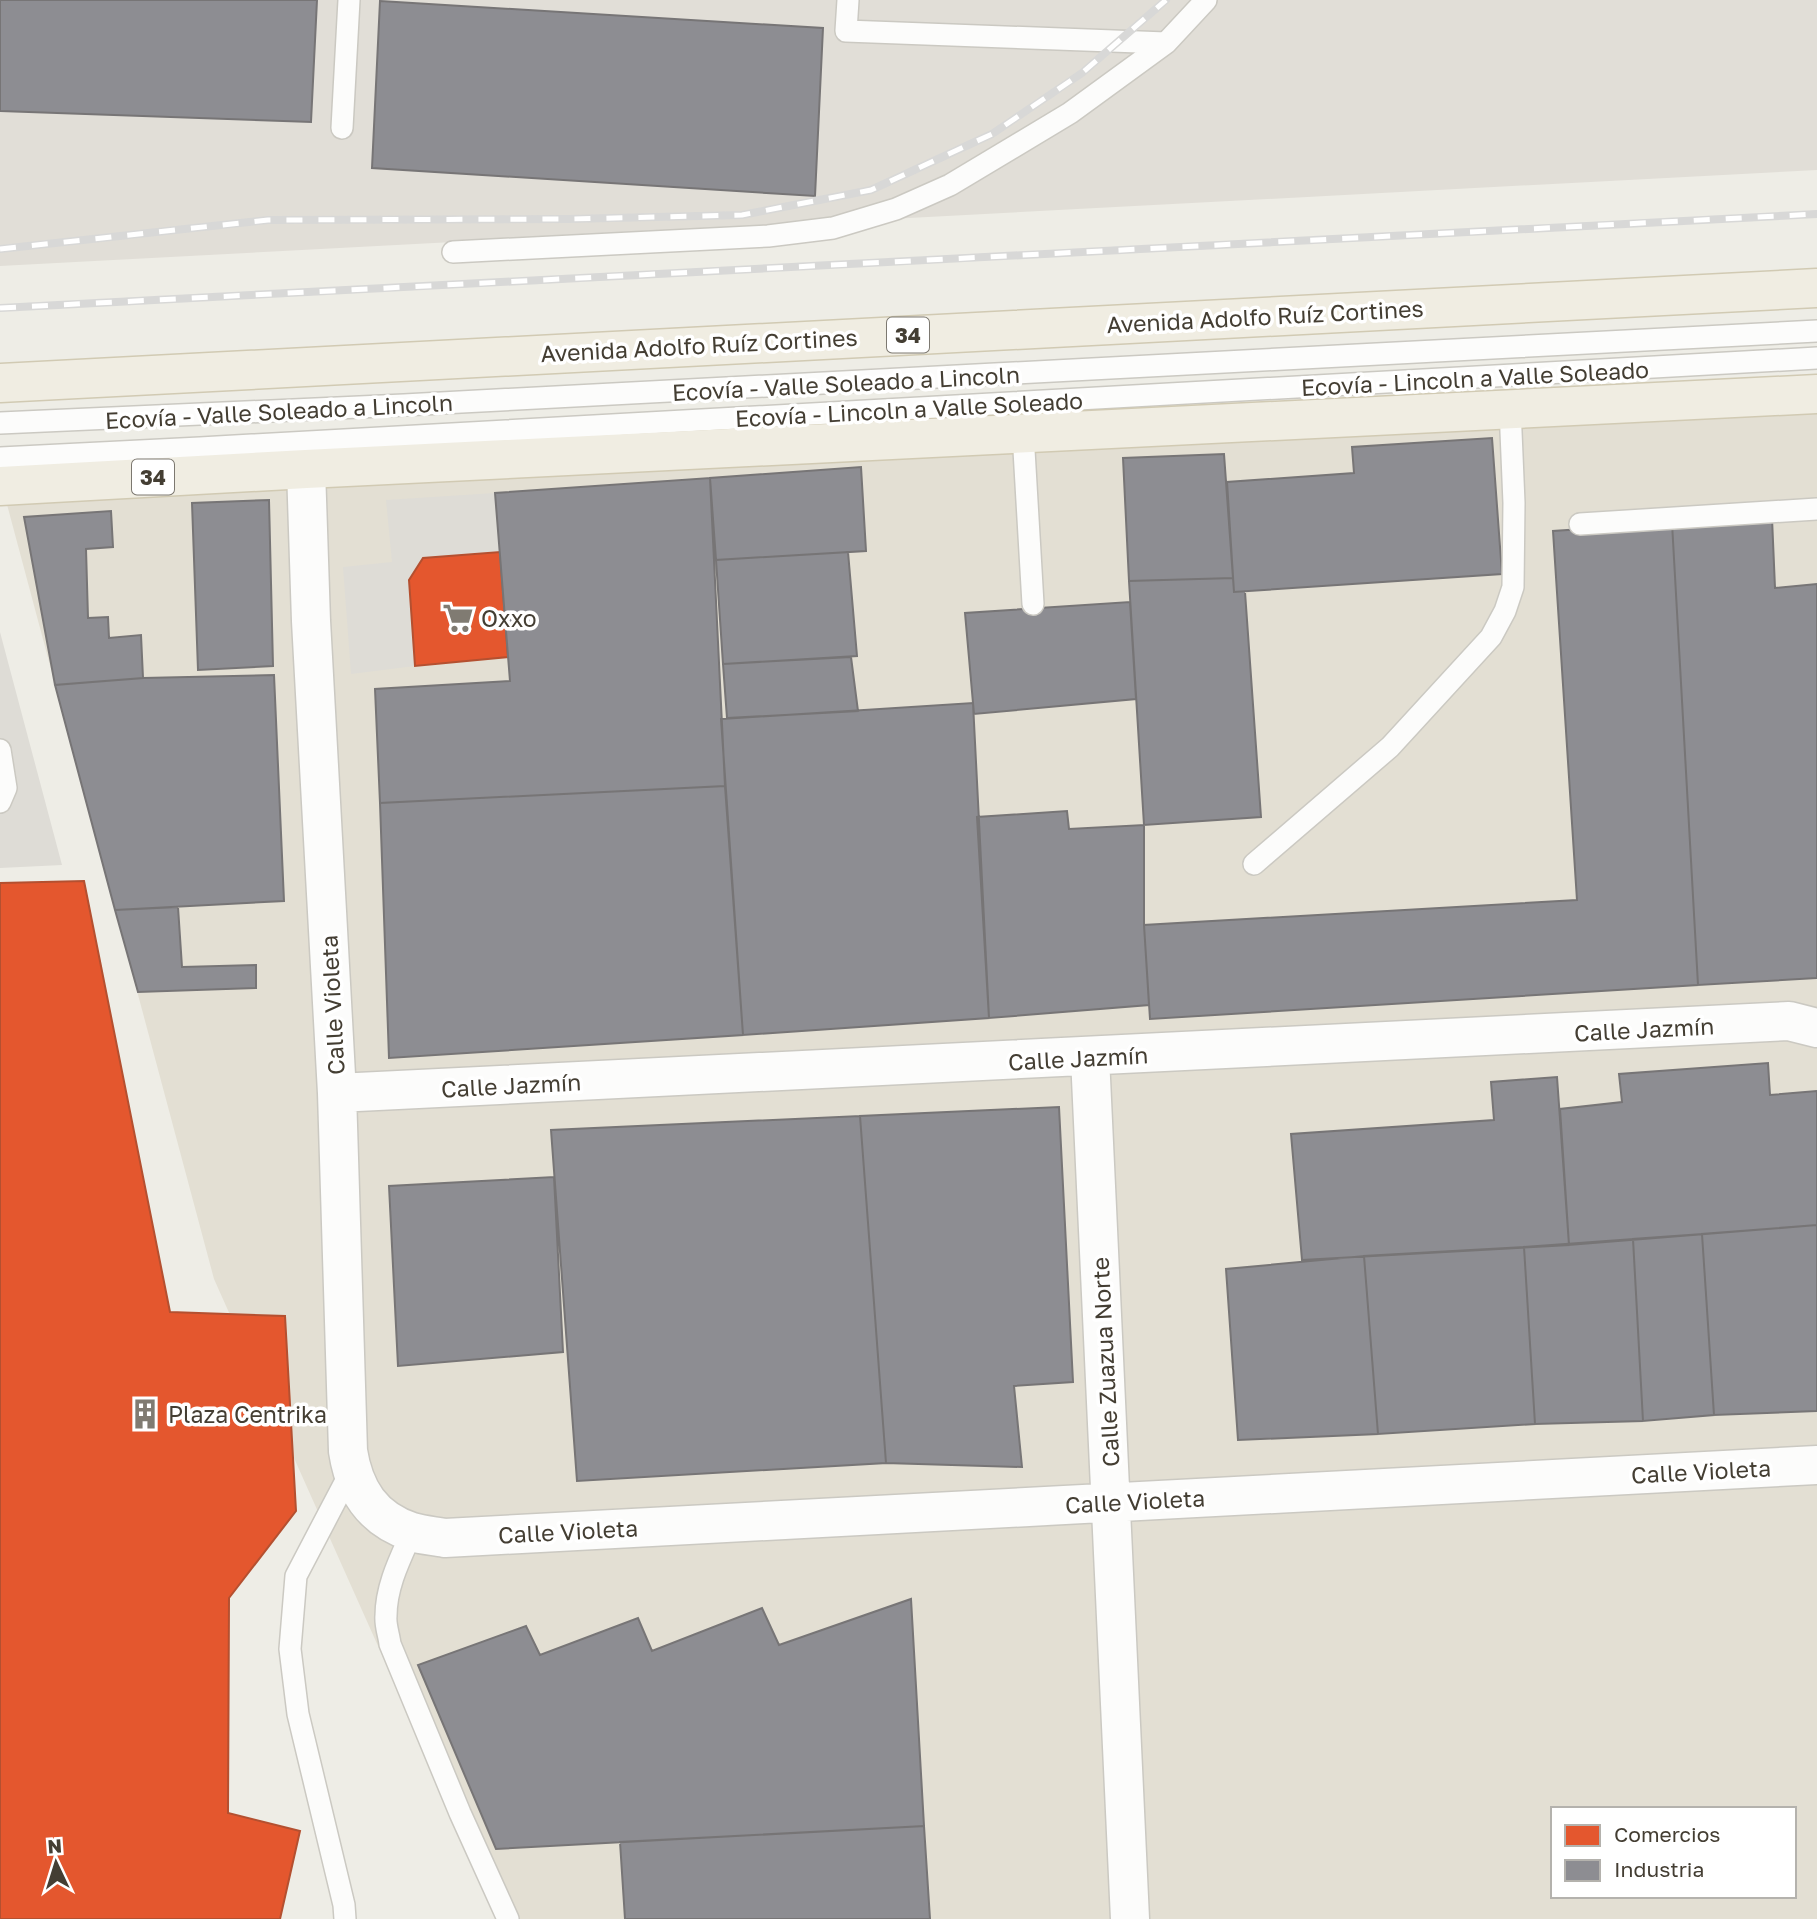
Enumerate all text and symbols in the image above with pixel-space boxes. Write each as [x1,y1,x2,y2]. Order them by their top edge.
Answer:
street label: Avenida Adolfo Ruíz Cortines [1106,294,1424,338]
road number: 34 [887,318,929,352]
street label: Avenida Adolfo Ruíz Cortines [540,323,858,367]
street label: Ecovía - Lincoln a Valle Soleado [1300,355,1650,401]
street label: Ecovía - Valle Soleado a Lincoln [671,360,1021,406]
street label: Ecovía - Lincoln a Valle Soleado [734,386,1084,432]
street label: Ecovía - Valle Soleado a Lincoln [104,388,454,434]
road number: 34 [132,460,174,494]
supermarket icon: Oxxo [441,601,475,635]
place label: Oxxo [481,604,537,632]
street label: Calle Violeta [314,934,350,1076]
street label: Calle Jazmín [1573,1011,1715,1047]
street label: Calle Jazmín [1007,1040,1149,1076]
street label: Calle Jazmín [440,1067,582,1103]
street label: Calle Zuazua Norte [1086,1256,1124,1468]
building icon: Plaza Centrika [128,1397,162,1431]
place label: Plaza Centrika [168,1400,327,1428]
street label: Calle Violeta [1630,1453,1772,1489]
street label: Calle Violeta [1064,1483,1206,1519]
street label: Calle Violeta [497,1513,639,1549]
legend [1551,1807,1796,1898]
text: Comercios [1614,1821,1720,1847]
north arrow [21,1828,91,1898]
text: N [47,1834,63,1858]
text: Industria [1614,1856,1704,1882]

